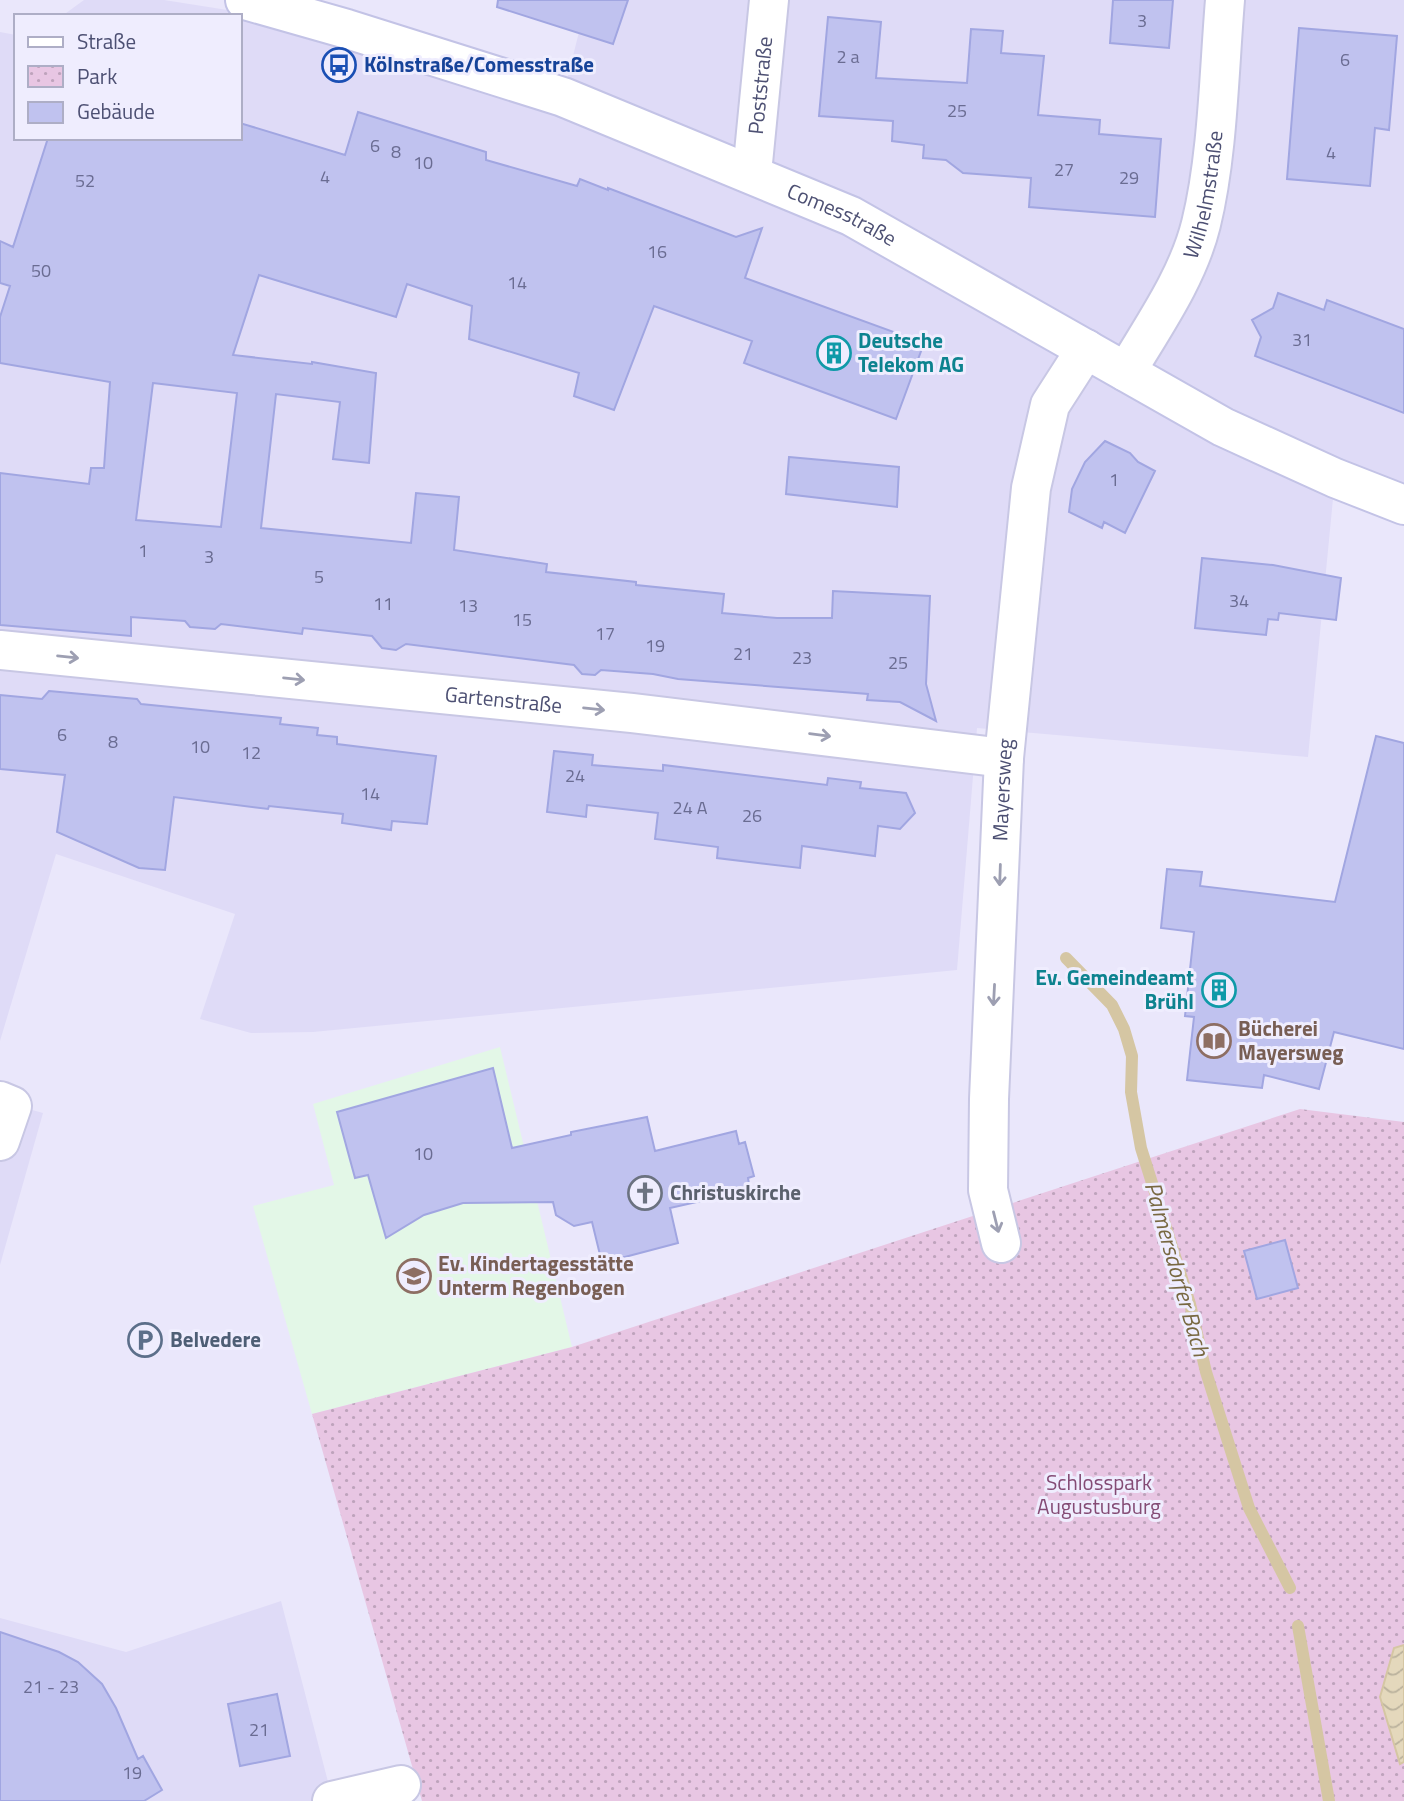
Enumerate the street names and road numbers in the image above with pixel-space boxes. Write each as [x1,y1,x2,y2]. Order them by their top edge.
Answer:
street label: Poststraße [739,35,780,136]
street label: Wilhelmstraße [1174,129,1230,263]
street label: Comesstraße [782,174,903,254]
street label: Gartenstraße [443,677,564,721]
street label: Mayersweg [983,737,1021,842]

